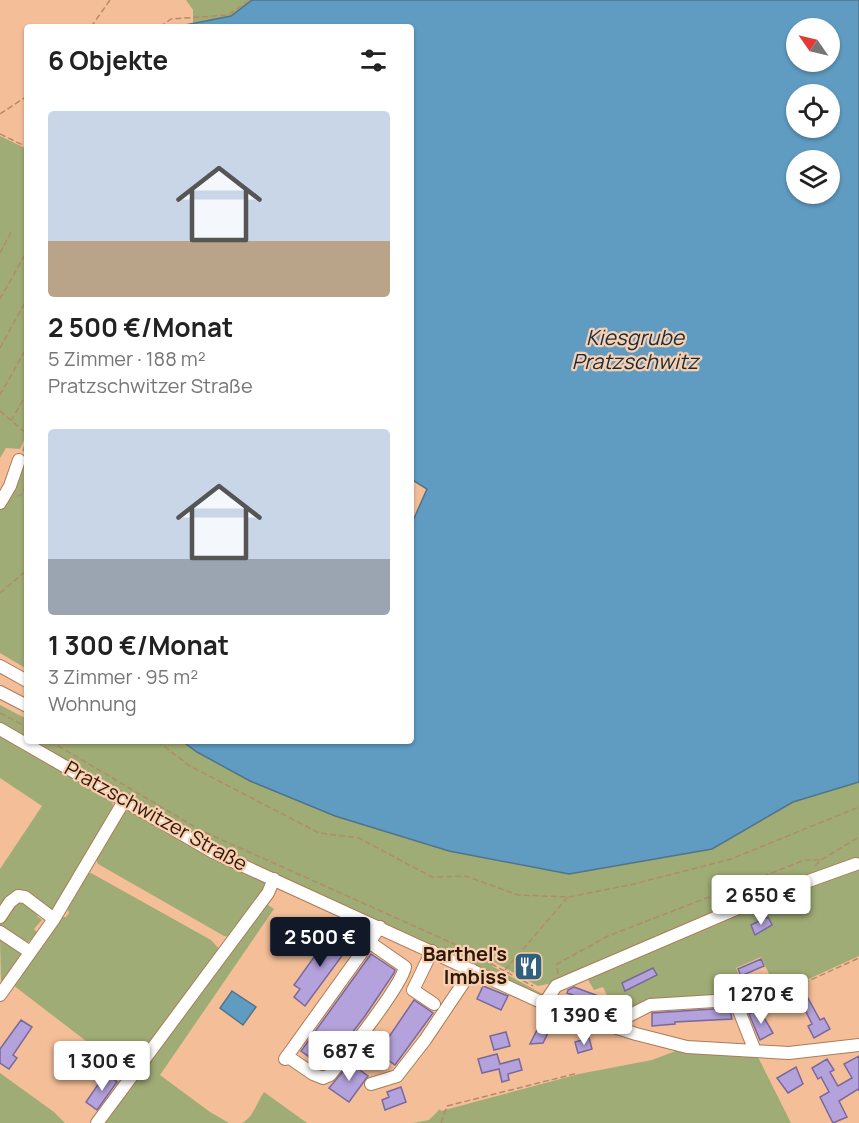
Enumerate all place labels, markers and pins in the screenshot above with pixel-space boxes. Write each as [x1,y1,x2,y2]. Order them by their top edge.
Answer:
pin: 2 650 € [706,875,816,926]
pin: 2 500 € [265,917,375,968]
place label: Barthel's Imbiss [423,940,507,990]
restaurant icon: Barthel's Imbiss [512,950,544,982]
pin: 1 270 € [706,974,816,1025]
pin: 1 390 € [529,995,639,1046]
pin: 687 € [307,1031,391,1082]
pin: 1 300 € [47,1041,157,1092]

